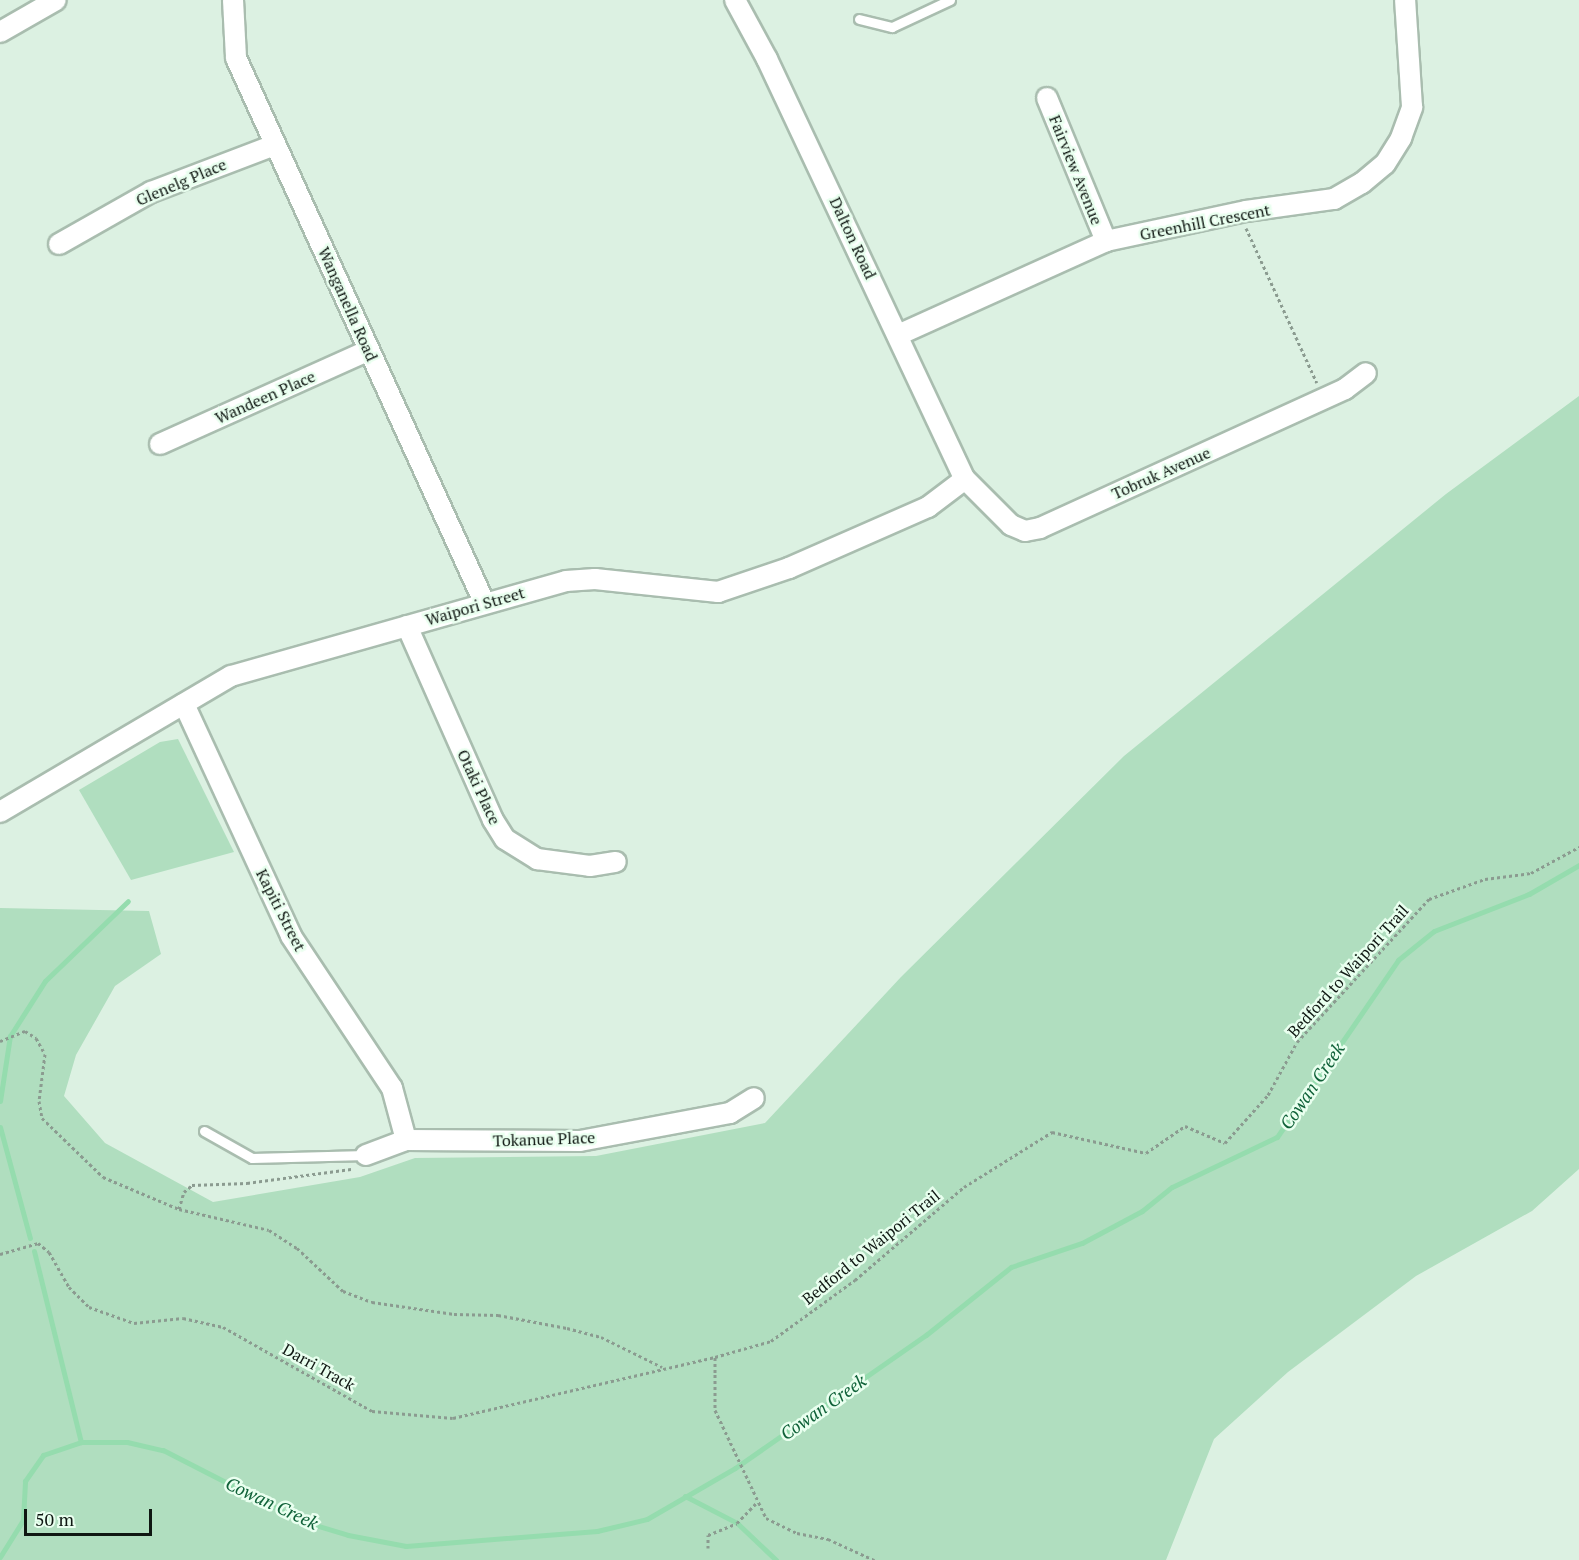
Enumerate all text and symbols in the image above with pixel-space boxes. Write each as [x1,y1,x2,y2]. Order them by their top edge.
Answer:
street label: Fairview Avenue [1045,112,1107,228]
street label: Glenelg Place [133,154,229,210]
street label: Dalton Road [826,194,880,282]
street label: Greenhill Crescent [1138,200,1272,244]
street label: Wanganella Road [314,244,382,364]
street label: Wandeen Place [212,366,318,428]
street label: Tobruk Avenue [1109,443,1213,503]
street label: Waipori Street [423,583,527,629]
street label: Otaki Place [453,746,505,828]
street label: Kapiti Street [252,866,310,954]
street label: Bedford to Waipori Trail [1284,901,1412,1041]
water label: Cowan Creek [1275,1039,1349,1133]
street label: Tokanue Place [493,1128,595,1150]
street label: Bedford to Waipori Trail [798,1186,944,1308]
street label: Darri Track [279,1339,359,1395]
water label: Cowan Creek [776,1370,870,1444]
water label: Cowan Creek [222,1472,322,1534]
scale bar [27,1497,154,1535]
text: 50 m [35,1507,74,1531]

